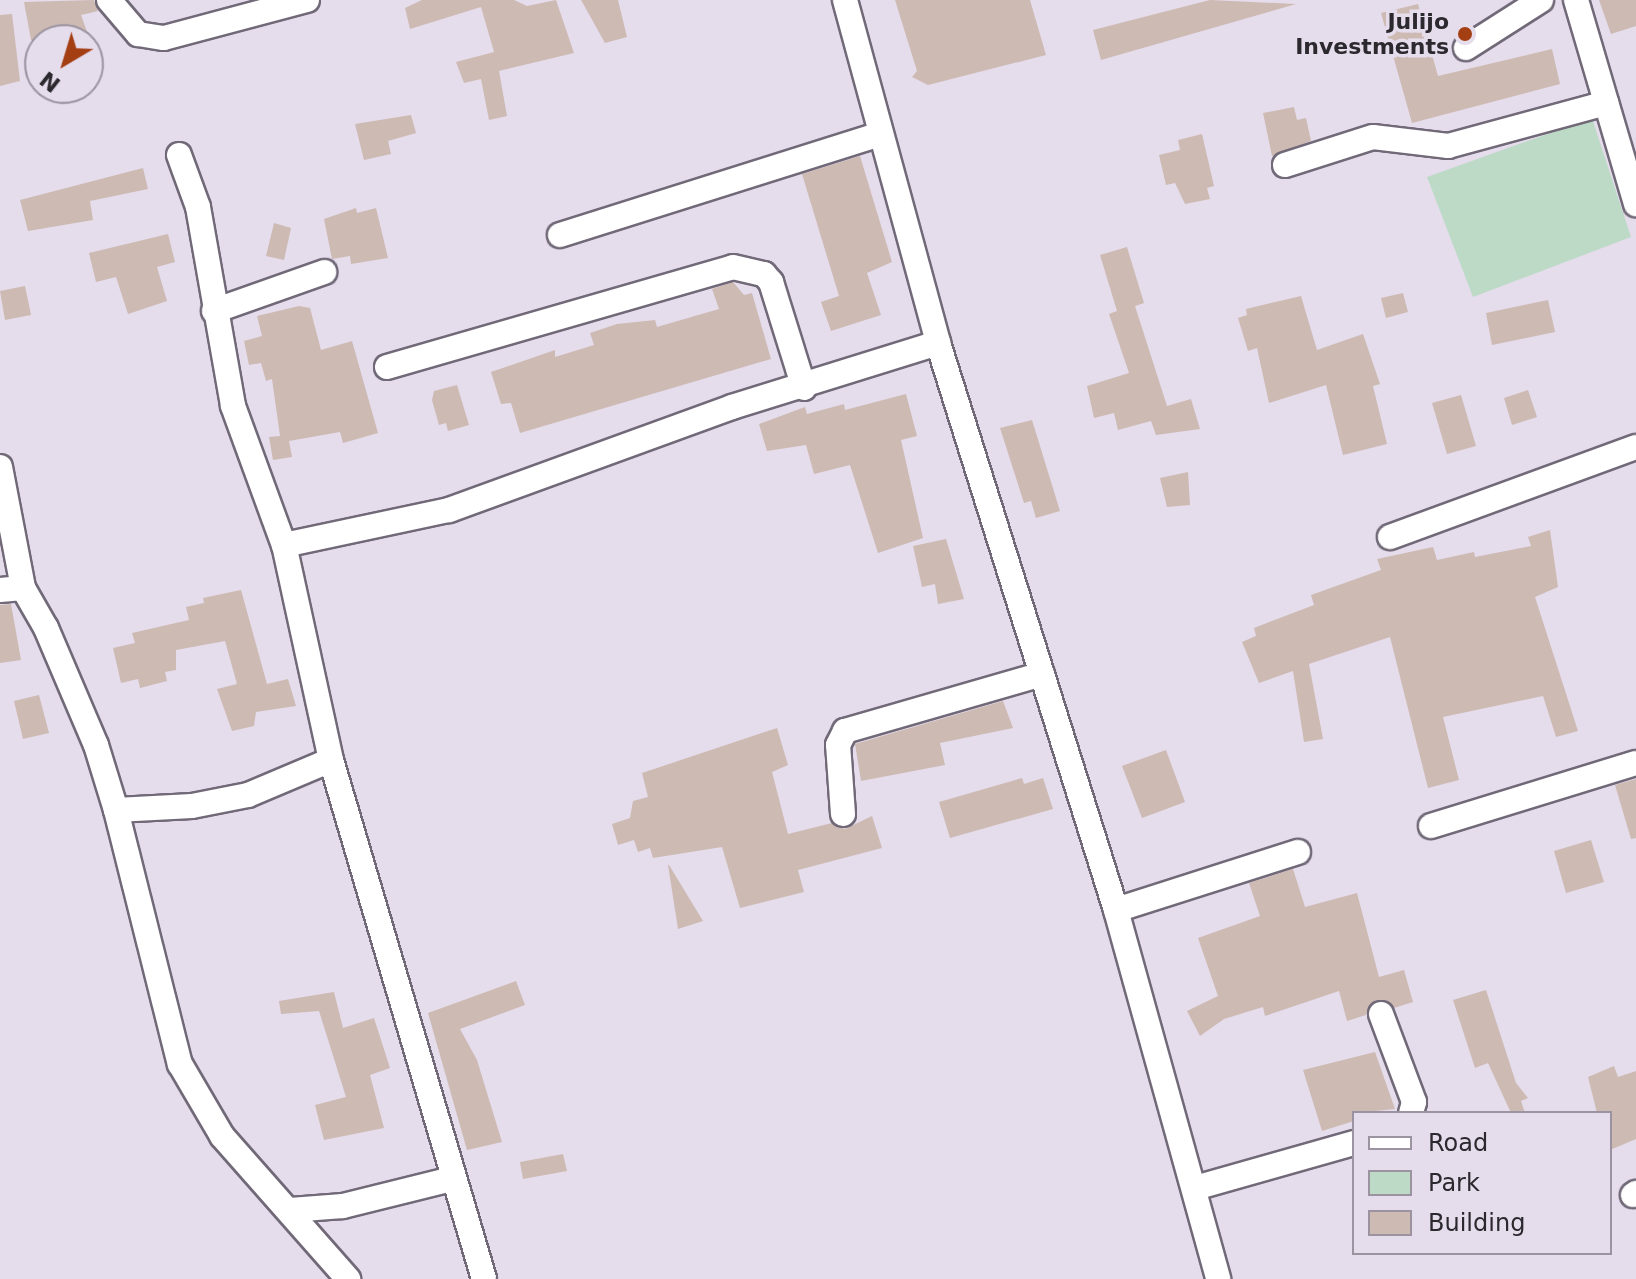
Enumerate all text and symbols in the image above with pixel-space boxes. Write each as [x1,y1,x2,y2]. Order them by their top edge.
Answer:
place label: Julijo Investments [1295,8,1449,60]
north arrow [24,24,104,104]
marker: Julijo Investments [1456,25,1474,43]
text: N [35,66,65,97]
legend [1352,1111,1612,1255]
text: Road [1428,1129,1488,1157]
text: Park [1428,1169,1480,1197]
text: Building [1428,1209,1525,1237]

